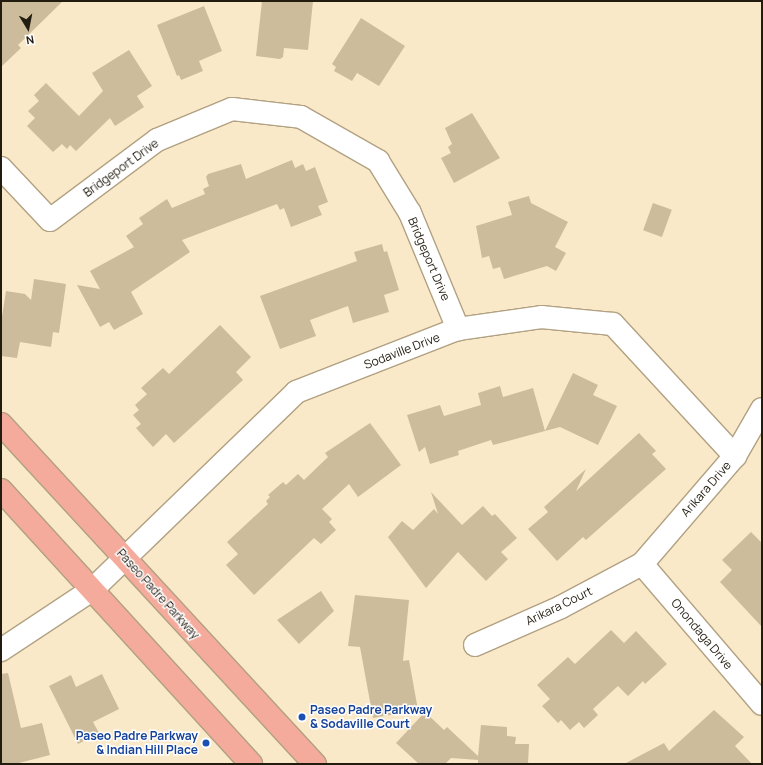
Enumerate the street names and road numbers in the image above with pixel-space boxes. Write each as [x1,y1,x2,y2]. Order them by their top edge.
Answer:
street label: Bridgeport Drive [81,136,161,200]
street label: Bridgeport Drive [405,215,453,303]
street label: Sodaville Drive [362,330,442,372]
street label: Arikara Drive [678,458,734,520]
street label: Paseo Padre Parkway [114,546,202,642]
street label: Arikara Court [523,584,595,628]
street label: Onondaga Drive [668,596,736,672]

